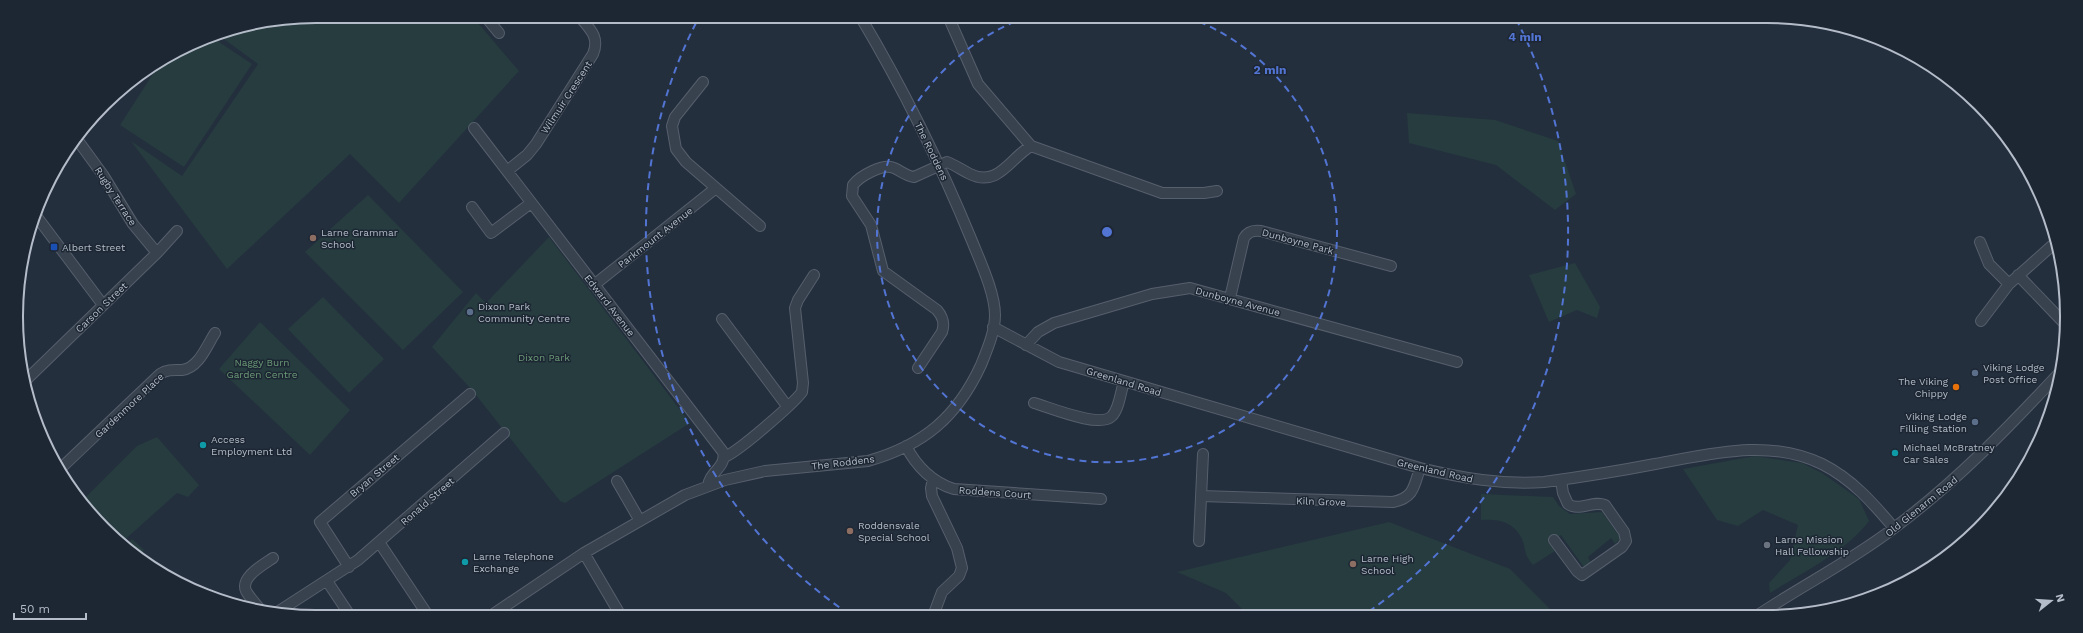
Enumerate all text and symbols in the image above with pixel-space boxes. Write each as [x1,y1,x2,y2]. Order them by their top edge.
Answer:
text: 4 min [1508,30,1542,44]
street label: Wilmuir Crescent [539,58,594,136]
text: 2 min [1254,63,1286,77]
street label: The Roddens [913,120,950,182]
street label: Rugby Terrace [92,165,139,228]
street label: Parkmount Avenue [616,205,695,270]
centre of rings [1100,225,1114,239]
place label: Larne Grammar School [321,227,398,250]
street label: Dunboyne Park [1261,227,1335,256]
marker: Larne Grammar School [308,233,318,243]
marker: Albert Street [49,242,59,252]
place label: Albert Street [62,242,126,253]
street label: Edward Avenue [582,272,637,338]
street label: Carson Street [73,279,130,335]
street label: Dunboyne Avenue [1194,285,1282,318]
place label: Dixon Park Community Centre [478,301,570,324]
marker: Dixon Park Community Centre [465,307,475,317]
park label: Dixon Park [518,352,570,363]
park label: Naggy Burn Garden Centre [226,357,298,380]
place label: Viking Lodge Post Office [1983,362,2045,385]
street label: Greenland Road [1085,365,1163,398]
marker: Viking Lodge Post Office [1970,368,1980,378]
street label: Gardenmore Place [93,371,166,440]
place label: The Viking Chippy [1898,376,1949,399]
marker: The Viking Chippy [1951,382,1961,392]
place label: Viking Lodge Filling Station [1899,411,1967,434]
marker: Viking Lodge Filling Station [1970,417,1980,427]
place label: Access Employment Ltd [211,434,292,457]
marker: Access Employment Ltd [198,440,208,450]
place label: Michael McBratney Car Sales [1903,442,1995,465]
marker: Michael McBratney Car Sales [1890,448,1900,458]
street label: Bryan Street [347,451,402,499]
street label: The Roddens [811,453,875,472]
street label: Greenland Road [1396,456,1474,485]
street label: Old Glenarm Road [1883,474,1960,539]
street label: Ronald Street [398,475,457,528]
street label: Roddens Court [958,484,1032,501]
street label: Kiln Grove [1296,495,1346,508]
place label: Roddensvale Special School [858,520,930,543]
marker: Roddensvale Special School [845,526,855,536]
place label: Larne Mission Hall Fellowship [1775,534,1849,557]
marker: Larne Mission Hall Fellowship [1762,540,1772,550]
place label: Larne Telephone Exchange [473,551,554,574]
place label: Larne High School [1361,553,1414,576]
marker: Larne Telephone Exchange [460,557,470,567]
marker: Larne High School [1348,559,1358,569]
north arrow [2031,581,2071,621]
text: N [2053,592,2067,604]
scale bar [14,595,86,621]
text: 50 m [20,602,50,616]

